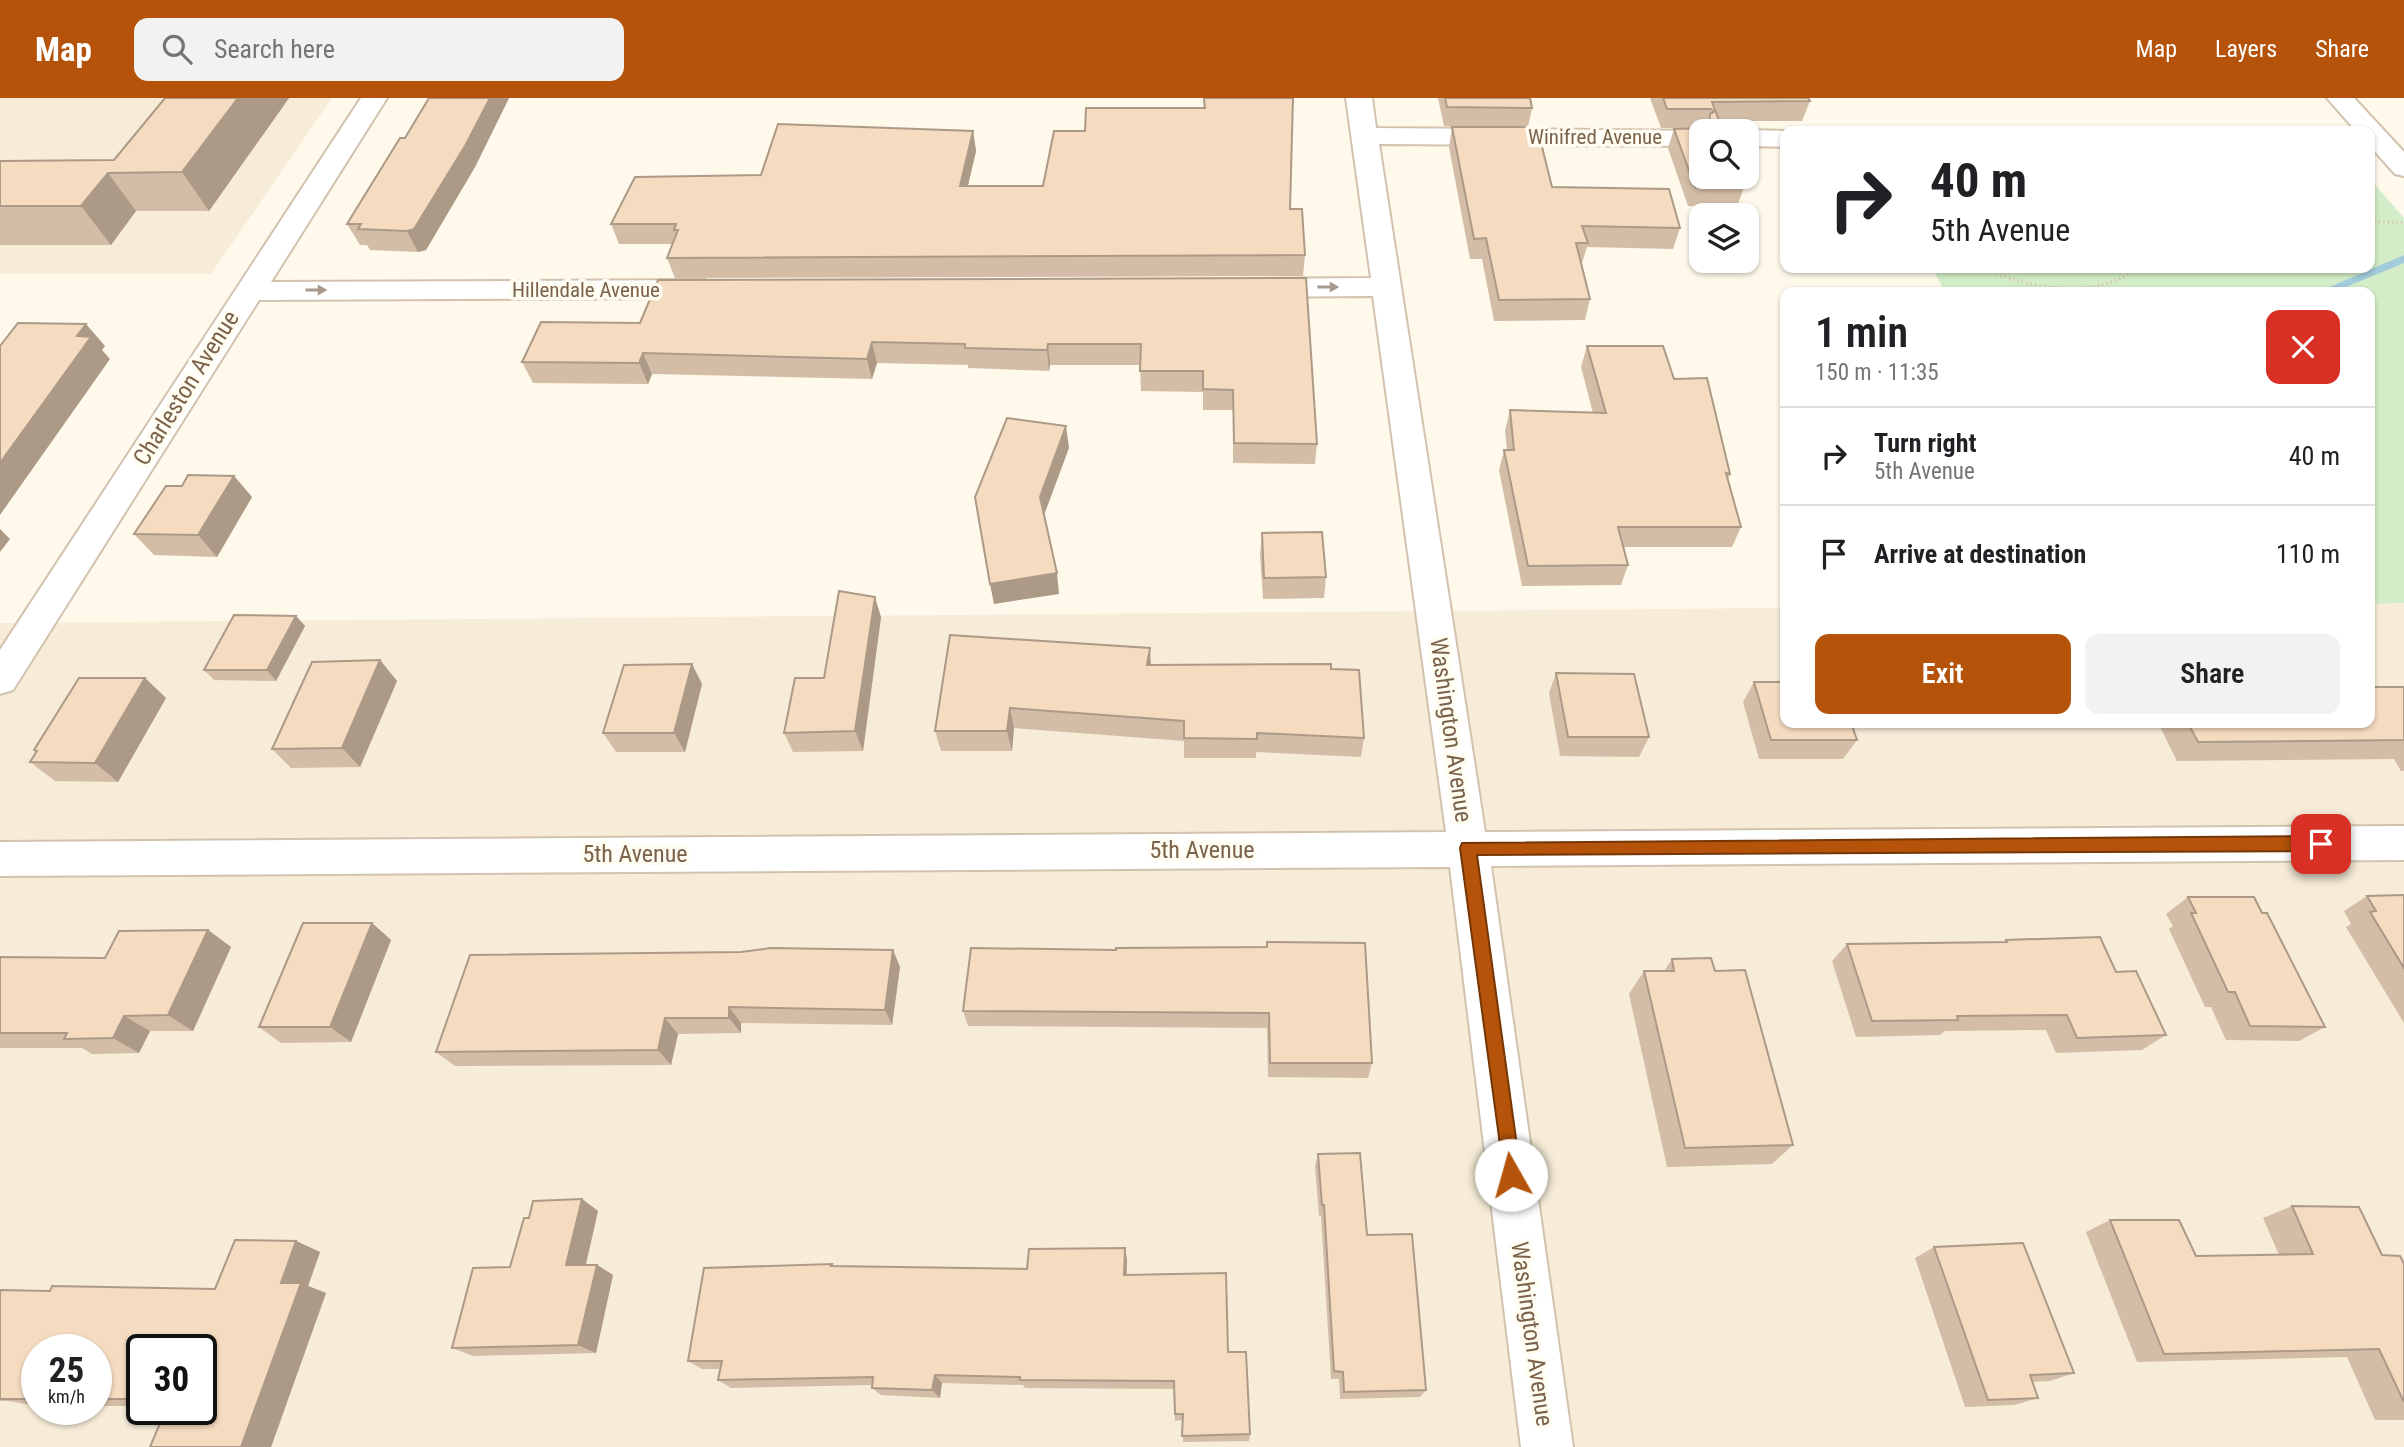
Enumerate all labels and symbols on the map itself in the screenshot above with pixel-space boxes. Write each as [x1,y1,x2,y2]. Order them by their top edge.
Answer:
street label: Winifred Avenue [1528,125,1662,149]
street label: Hillendale Avenue [512,278,660,302]
one-way arrow [1317,281,1339,293]
one-way arrow [306,285,328,296]
street label: Charleston Avenue [127,306,245,470]
street label: Washington Avenue [1424,636,1478,824]
pin [2291,814,2351,874]
street label: 5th Avenue [1149,836,1255,864]
street label: 5th Avenue [582,840,688,868]
position arrow [1474,1138,1548,1212]
street label: Washington Avenue [1505,1240,1559,1428]
speed limit sign: 30 [126,1334,217,1425]

